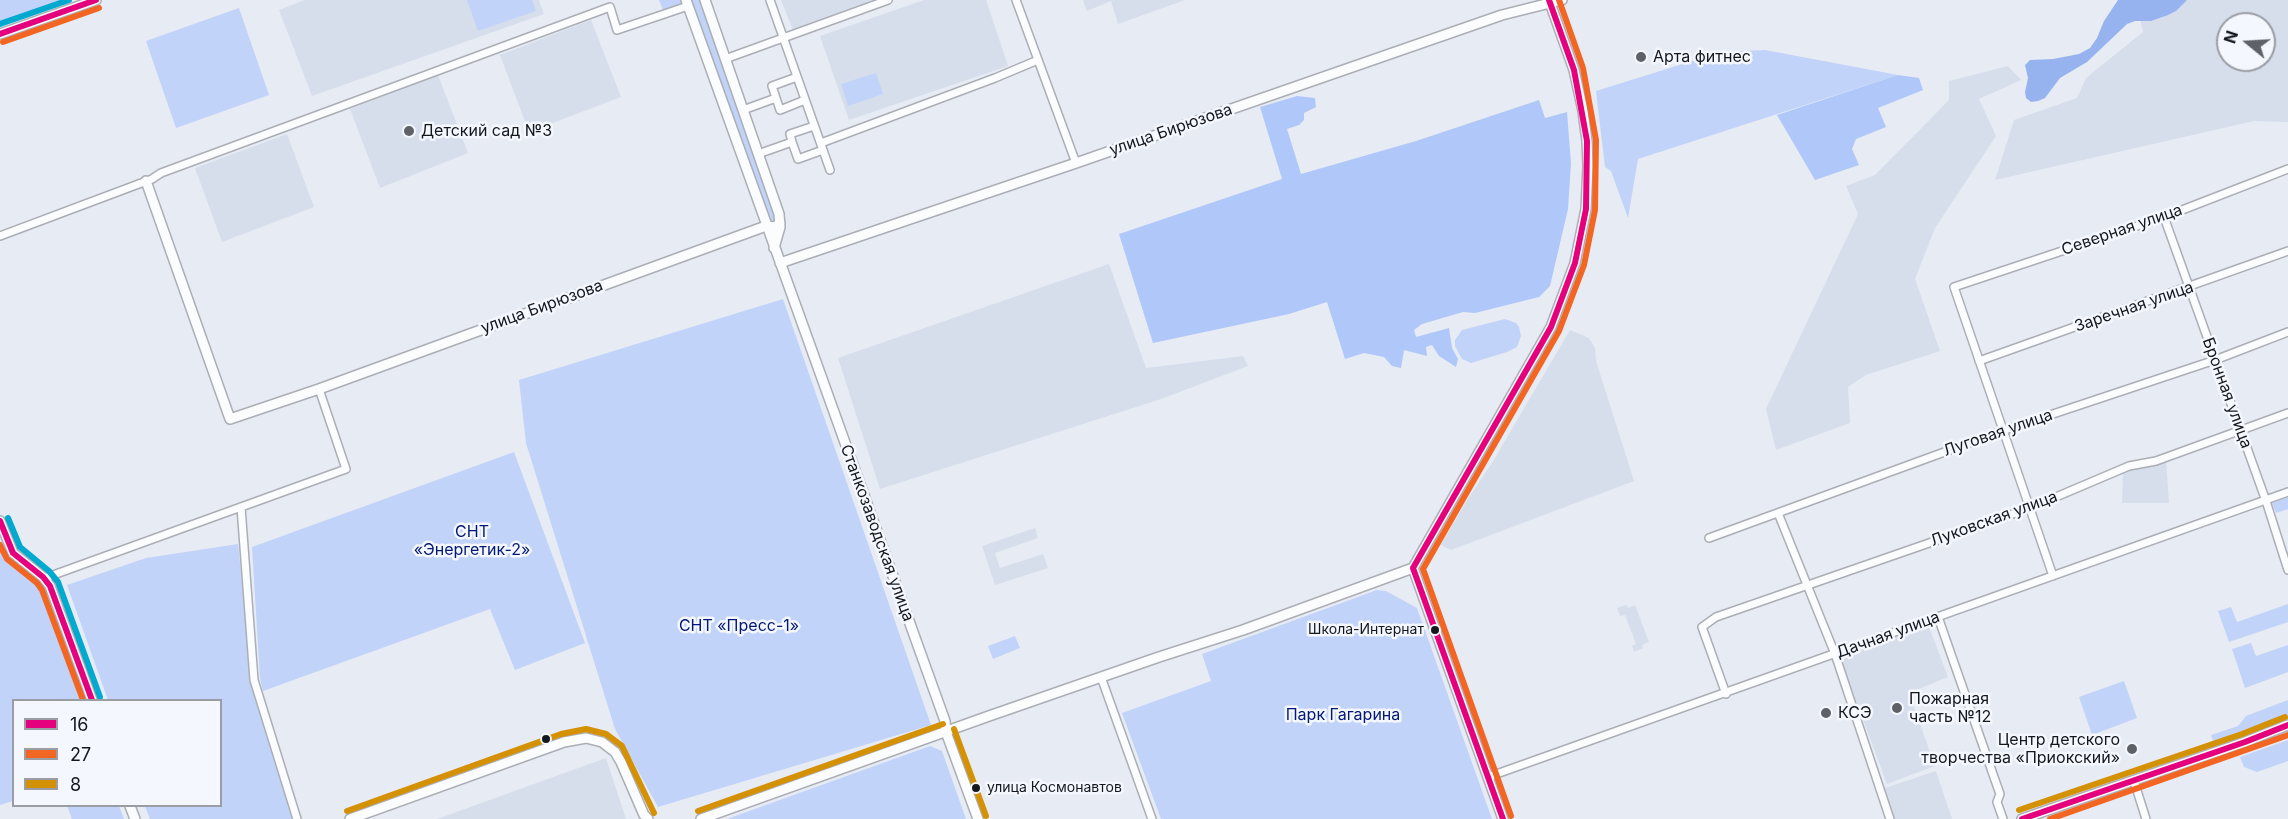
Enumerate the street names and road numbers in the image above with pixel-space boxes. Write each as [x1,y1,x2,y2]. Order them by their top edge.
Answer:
street label: улица Бирюзова [1107,100,1235,160]
street label: Северная улица [2059,200,2185,260]
street label: улица Бирюзова [478,276,606,338]
street label: Заречная улица [2072,278,2196,336]
street label: Бронная улица [2198,335,2256,451]
street label: Луговая улица [1941,405,2055,461]
street label: Станкозаводская улица [836,442,918,624]
street label: Луковская улица [1928,487,2060,551]
street label: Дачная улица [1834,607,1942,663]

